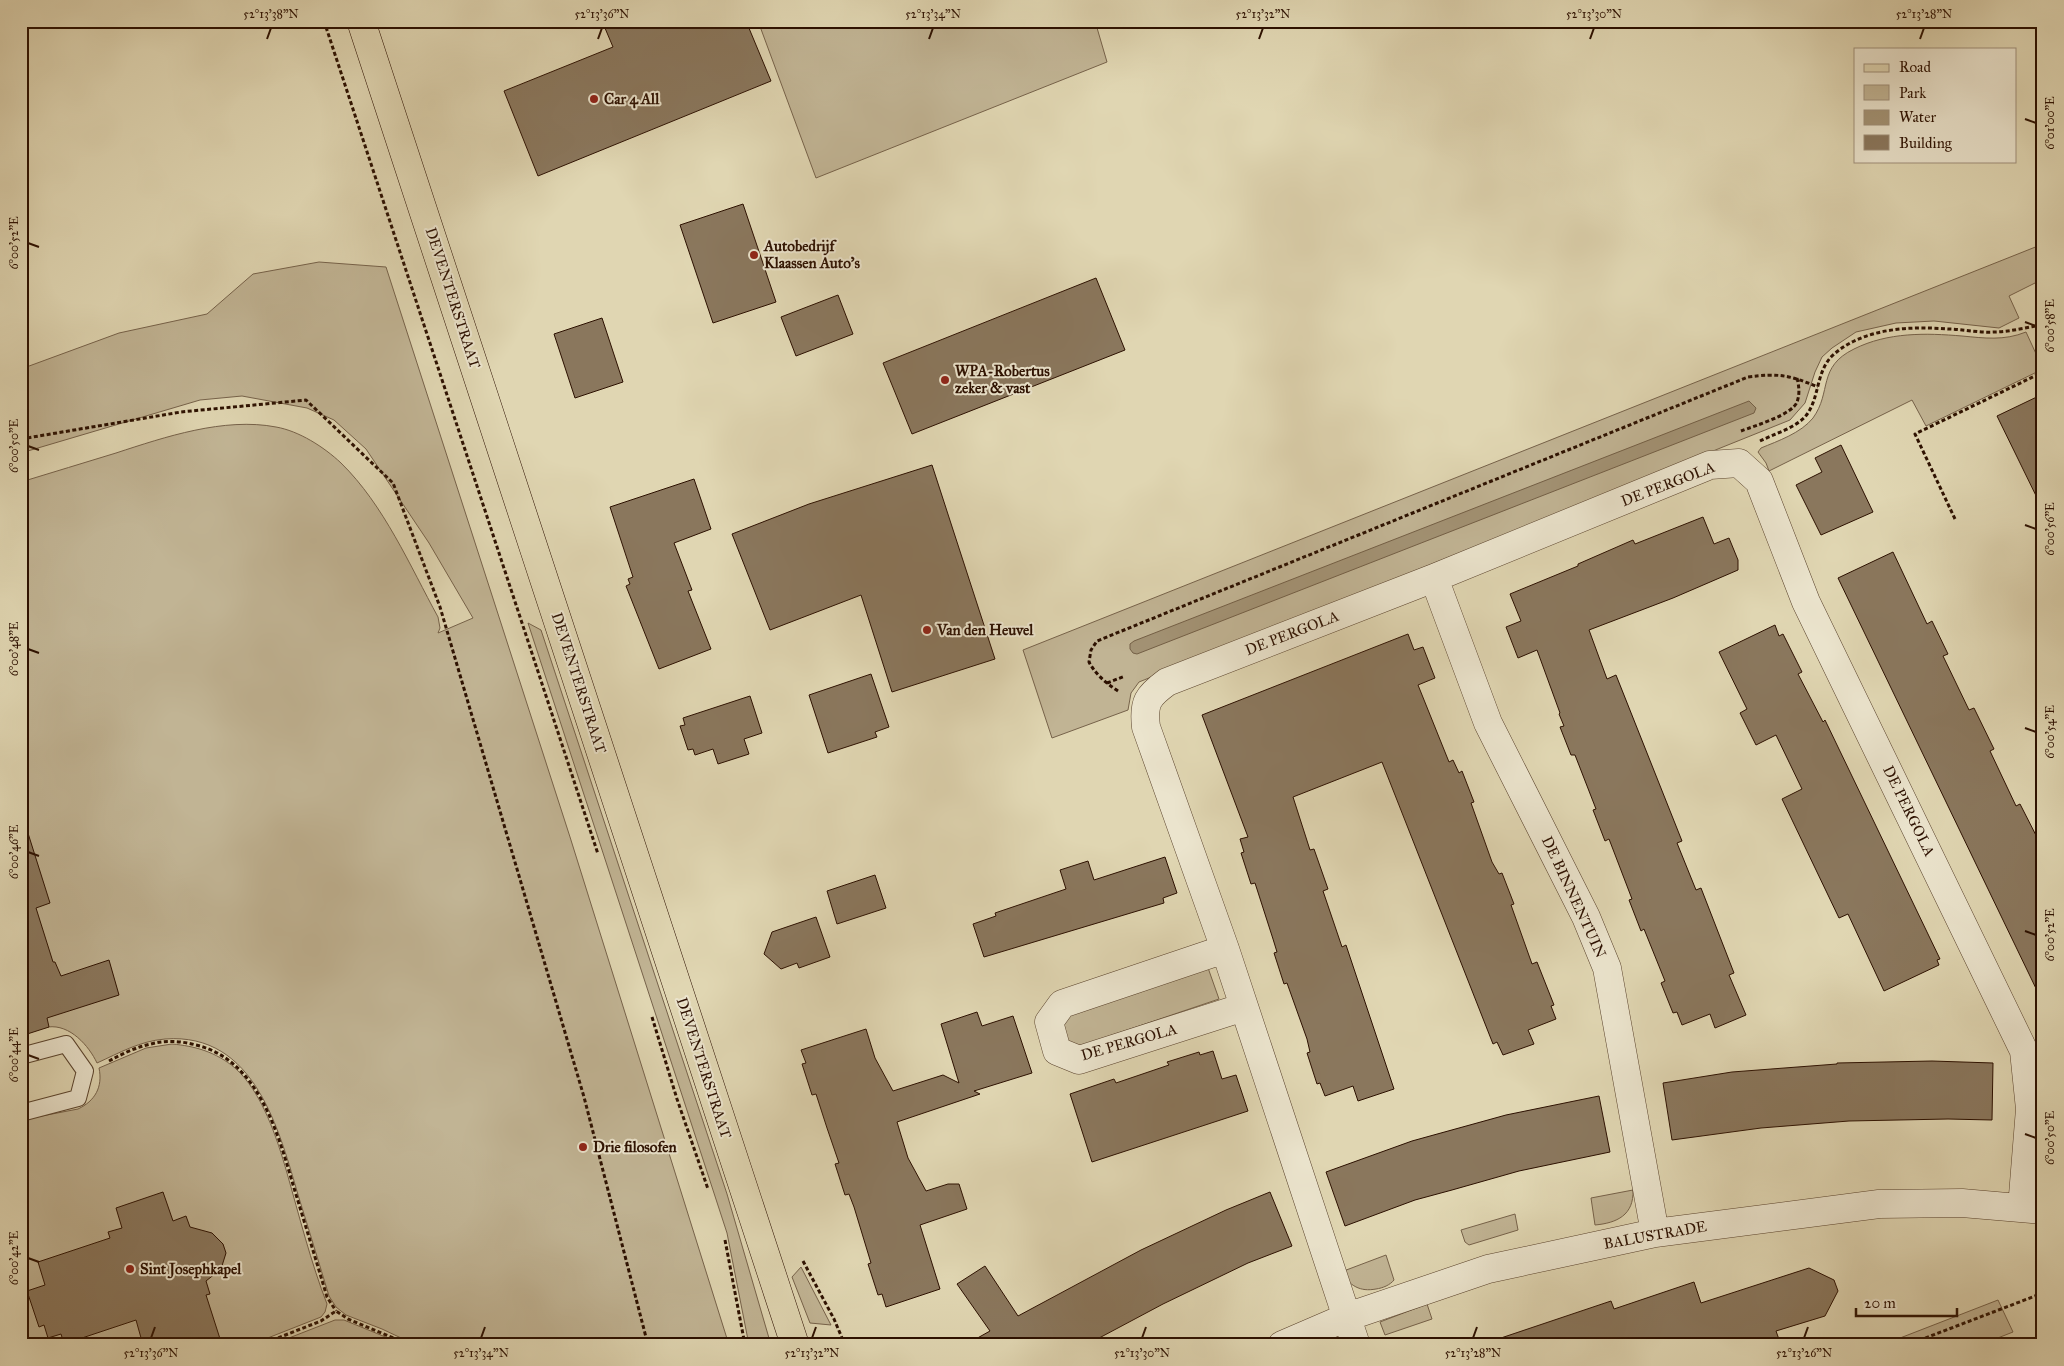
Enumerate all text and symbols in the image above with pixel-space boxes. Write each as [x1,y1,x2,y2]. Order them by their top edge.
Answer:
text: 52°13'38"N [243,7,299,21]
text: 52°13'36"N [574,7,630,21]
text: 52°13'34"N [905,7,961,21]
text: 52°13'32"N [1236,7,1290,21]
text: 52°13'30"N [1566,7,1622,21]
text: 52°13'28"N [1896,7,1952,21]
legend [1854,48,2016,162]
text: Road [1899,58,1931,76]
text: Park [1899,84,1926,102]
place label: Car 4 All [604,90,660,109]
marker: Car 4 All [588,93,600,105]
text: 6°01'00"E [2043,96,2057,150]
text: Water [1899,108,1936,126]
text: Building [1899,134,1953,152]
text: 6°00'52"E [7,216,21,270]
street label: DEVENTERSTRAAT [422,225,484,371]
place label: Autobedrijf Klaassen Auto's [763,237,860,272]
marker: Autobedrijf Klaassen Auto's [748,249,760,261]
text: 6°00'58"E [2043,299,2057,353]
place label: WPA-Robertus zeker & vast [955,362,1050,397]
marker: WPA-Robertus zeker & vast [939,374,951,386]
text: 6°00'50"E [7,418,21,473]
street label: DE PERGOLA [1619,458,1717,510]
text: 6°00'56"E [2043,502,2057,556]
street label: DE PERGOLA [1243,607,1341,659]
street label: DEVENTERSTRAAT [548,610,610,756]
text: 6°00'48"E [7,621,21,676]
place label: Van den Heuvel [936,621,1034,639]
marker: Van den Heuvel [921,624,933,636]
text: 6°00'54"E [2043,705,2057,759]
street label: DE PERGOLA [1879,763,1939,859]
text: 6°00'46"E [7,824,21,879]
street label: DE BINNENTUIN [1538,833,1610,961]
text: 6°00'52"E [2043,908,2057,962]
street label: DEVENTERSTRAAT [673,995,735,1141]
street label: DE PERGOLA [1079,1020,1179,1064]
text: 6°00'44"E [7,1027,21,1083]
text: 6°00'50"E [2043,1110,2057,1165]
place label: Drie filosofen [593,1138,678,1156]
marker: Drie filosofen [577,1141,589,1153]
street label: BALUSTRADE [1602,1217,1708,1253]
text: 6°00'42"E [7,1230,21,1285]
place label: Sint Josephkapel [140,1260,242,1279]
marker: Sint Josephkapel [124,1263,136,1275]
scale bar [1856,1286,1958,1318]
text: 20 m [1864,1294,1896,1312]
text: 52°13'36"N [123,1346,179,1360]
text: 52°13'34"N [453,1346,509,1360]
text: 52°13'32"N [785,1346,839,1360]
text: 52°13'30"N [1114,1346,1170,1360]
text: 52°13'28"N [1445,1346,1501,1360]
text: 52°13'26"N [1776,1346,1832,1360]

